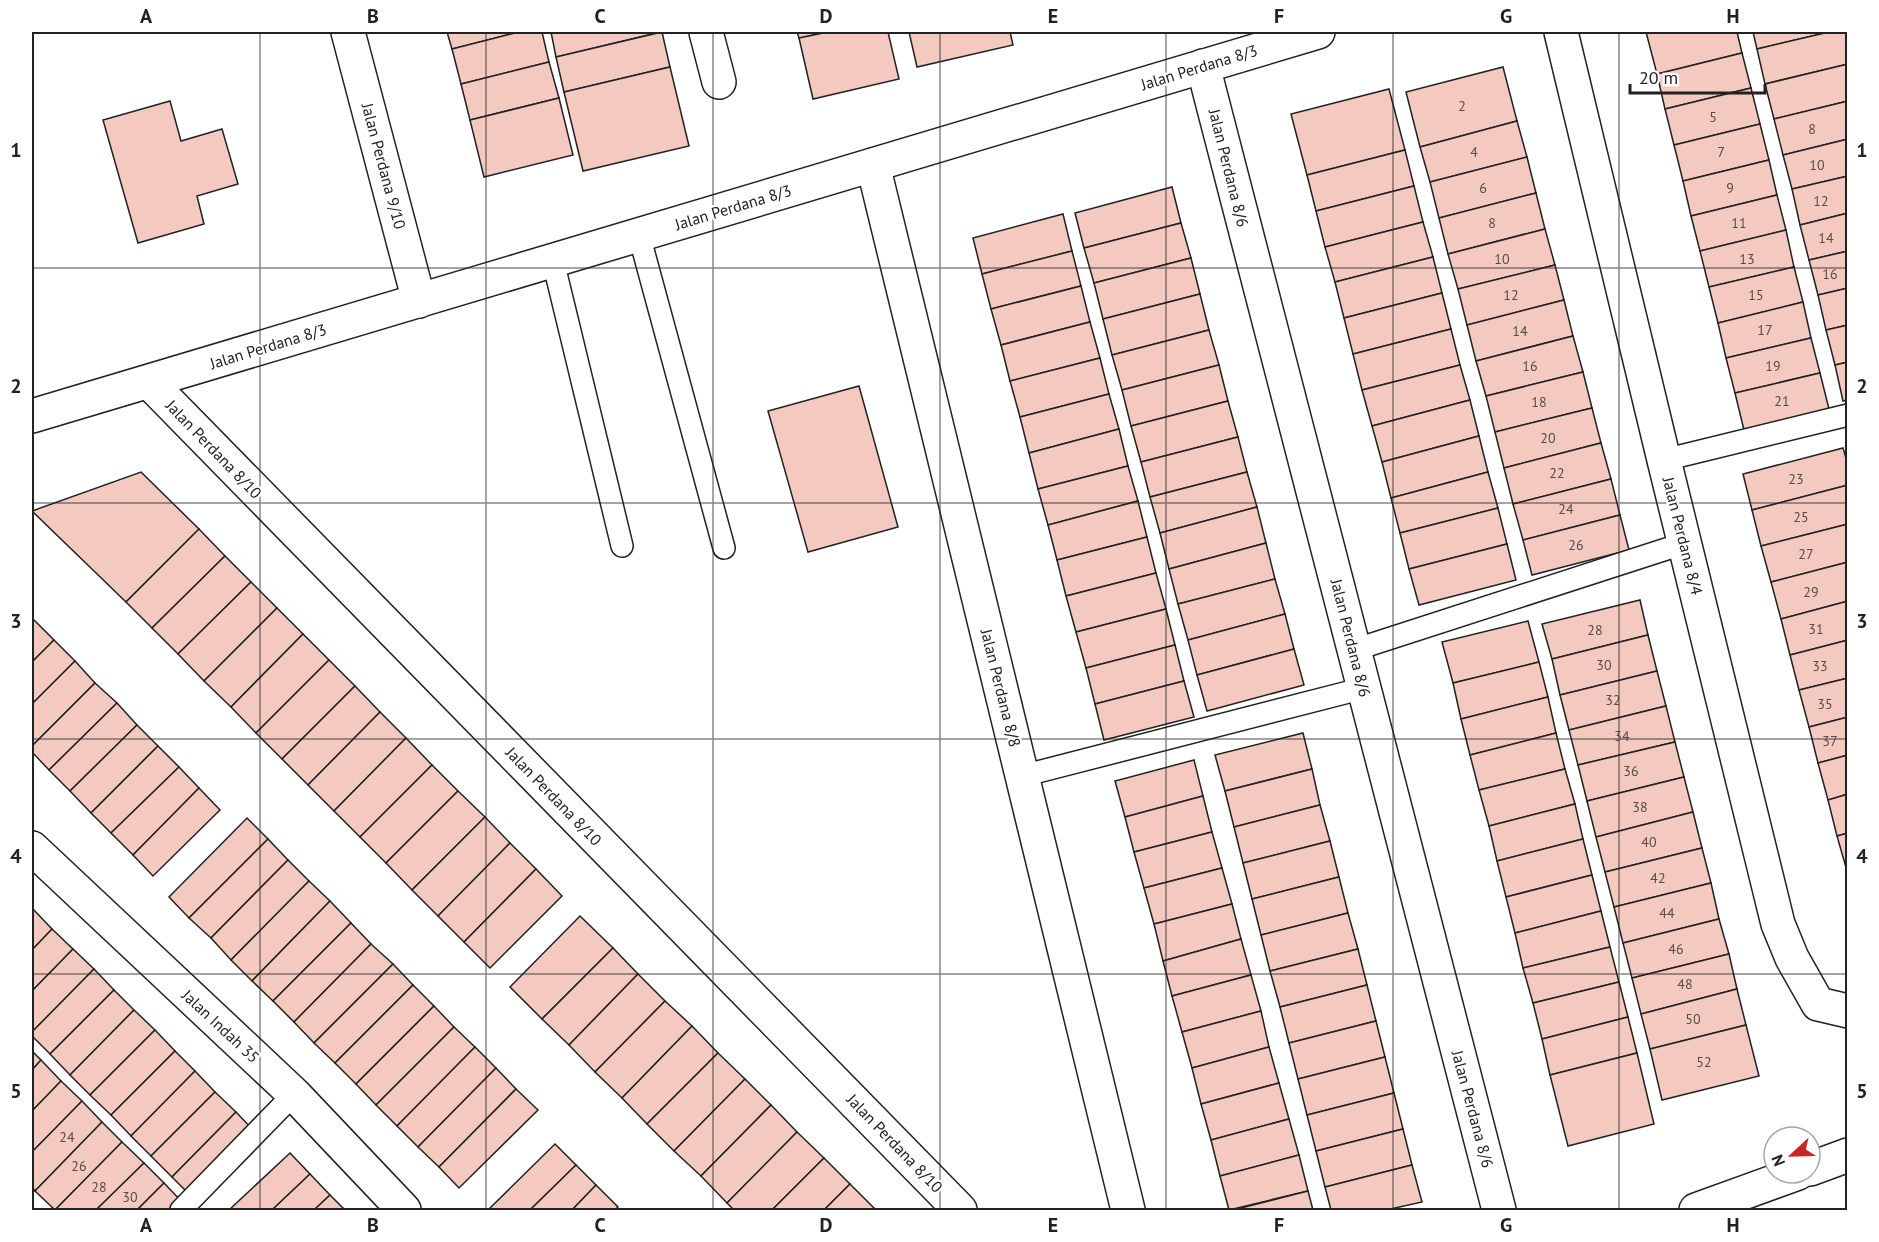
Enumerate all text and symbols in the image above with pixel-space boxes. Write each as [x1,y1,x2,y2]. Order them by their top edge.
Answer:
text: A [140,3,153,29]
text: B [367,3,379,29]
text: C [594,3,606,29]
text: D [820,3,833,29]
text: E [1048,3,1058,29]
text: F [1274,3,1284,29]
text: G [1500,3,1512,29]
text: H [1726,3,1740,29]
street label: Jalan Perdana 8/3 [1137,40,1260,95]
scale bar [1630,57,1765,95]
text: 20 m [1639,66,1678,89]
house number: 2 [1458,97,1466,115]
street label: Jalan Perdana 9/10 [357,100,410,231]
street label: Jalan Perdana 8/6 [1204,106,1253,229]
house number: 5 [1709,108,1717,126]
house number: 8 [1808,120,1816,138]
text: 1 [10,137,22,163]
text: 1 [1856,137,1868,163]
house number: 4 [1470,143,1478,161]
house number: 7 [1717,143,1725,161]
house number: 10 [1809,156,1825,174]
house number: 6 [1479,179,1487,197]
house number: 9 [1726,179,1734,197]
street label: Jalan Perdana 8/3 [671,180,794,235]
house number: 12 [1813,192,1829,210]
house number: 8 [1488,214,1496,232]
house number: 11 [1731,214,1747,232]
house number: 14 [1818,229,1834,247]
house number: 10 [1494,250,1510,268]
house number: 13 [1739,250,1755,268]
house number: 16 [1822,265,1838,283]
house number: 12 [1503,286,1519,304]
house number: 15 [1748,286,1764,304]
street label: Jalan Perdana 8/3 [206,319,329,374]
house number: 17 [1757,321,1773,339]
house number: 14 [1512,322,1528,340]
house number: 16 [1522,357,1538,375]
house number: 19 [1765,357,1781,375]
text: 2 [10,373,22,399]
text: 2 [1856,373,1868,399]
house number: 21 [1774,392,1790,410]
house number: 18 [1531,393,1547,411]
street label: Jalan Perdana 8/10 [161,395,266,503]
house number: 20 [1540,429,1556,447]
house number: 22 [1549,464,1565,482]
house number: 23 [1788,470,1804,488]
street label: Jalan Perdana 8/4 [1658,474,1707,597]
house number: 24 [1558,500,1574,518]
house number: 25 [1793,508,1809,526]
house number: 26 [1568,536,1584,554]
house number: 27 [1798,545,1814,563]
street label: Jalan Perdana 8/6 [1326,576,1375,699]
house number: 29 [1803,583,1819,601]
text: 3 [10,608,22,634]
text: 3 [1856,608,1868,634]
house number: 31 [1808,620,1824,638]
house number: 28 [1587,621,1603,639]
street label: Jalan Perdana 8/8 [976,626,1025,749]
house number: 30 [1596,656,1612,674]
house number: 33 [1812,657,1828,675]
house number: 32 [1605,691,1621,709]
house number: 35 [1817,695,1833,713]
house number: 34 [1614,727,1630,745]
house number: 37 [1822,732,1838,750]
street label: Jalan Perdana 8/10 [501,742,606,850]
house number: 36 [1623,762,1639,780]
house number: 38 [1632,798,1648,816]
house number: 40 [1641,833,1657,851]
text: 4 [10,843,22,869]
text: 4 [1856,843,1868,869]
house number: 42 [1650,869,1666,887]
house number: 44 [1659,904,1675,922]
house number: 46 [1668,940,1684,958]
house number: 48 [1677,975,1693,993]
street label: Jalan Indah 35 [177,984,264,1067]
house number: 50 [1685,1010,1701,1028]
street label: Jalan Perdana 8/6 [1447,1047,1498,1170]
house number: 52 [1696,1053,1712,1071]
text: 5 [10,1078,22,1104]
text: 5 [1856,1078,1868,1104]
street label: Jalan Perdana 8/10 [842,1089,947,1197]
north arrow [1762,1125,1822,1185]
house number: 24 [59,1128,75,1146]
text: N [1767,1152,1789,1169]
house number: 26 [71,1157,87,1175]
house number: 28 [91,1178,107,1196]
house number: 30 [122,1188,138,1206]
text: A [140,1212,153,1238]
text: B [367,1212,379,1238]
text: C [594,1212,606,1238]
text: D [820,1212,833,1238]
text: E [1048,1212,1058,1238]
text: F [1274,1212,1284,1238]
text: G [1500,1212,1512,1238]
text: H [1726,1212,1740,1238]

